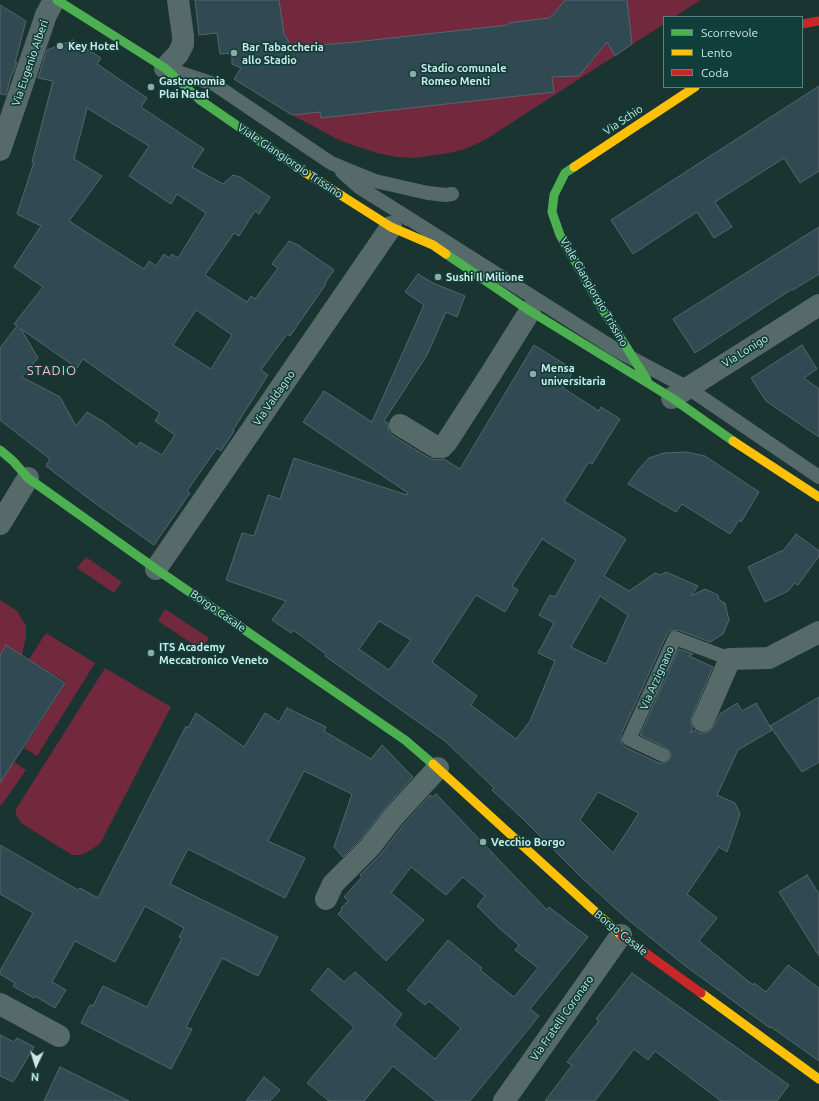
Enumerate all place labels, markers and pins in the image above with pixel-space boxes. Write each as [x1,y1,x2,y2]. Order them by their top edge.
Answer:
place label: Key Hotel [68,39,119,53]
place label: Bar Tabaccheria allo Stadio [242,40,324,66]
marker: Key Hotel [55,41,65,51]
marker: Bar Tabaccheria allo Stadio [229,48,239,58]
place label: Stadio comunale Romeo Menti [421,61,506,87]
marker: Stadio comunale Romeo Menti [408,69,418,79]
place label: Gastronomia Plai Natal [159,74,225,100]
marker: Gastronomia Plai Natal [146,82,156,92]
place label: Sushi Il Milione [446,270,524,284]
marker: Sushi Il Milione [433,272,443,282]
place label: Mensa universitaria [541,361,606,387]
marker: Mensa universitaria [528,369,538,379]
place label: ITS Academy Meccatronico Veneto [159,640,269,666]
marker: ITS Academy Meccatronico Veneto [146,648,156,658]
place label: Vecchio Borgo [491,835,565,849]
marker: Vecchio Borgo [478,837,488,847]

